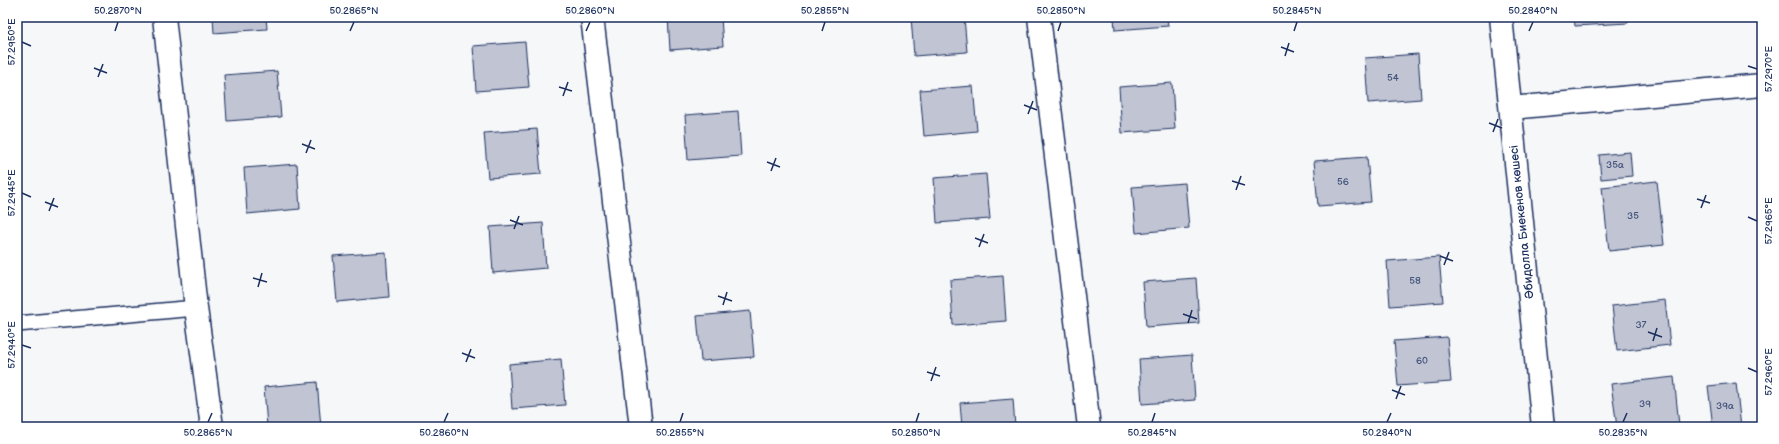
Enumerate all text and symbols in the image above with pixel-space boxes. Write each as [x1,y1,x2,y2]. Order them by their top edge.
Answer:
text: 50.2870°N [94,5,142,17]
text: 50.2865°N [329,5,379,17]
text: 50.2860°N [565,5,615,17]
text: 50.2855°N [801,5,849,17]
text: 50.2850°N [1036,5,1086,17]
text: 50.2845°N [1272,5,1322,17]
text: 50.2840°N [1508,5,1558,17]
text: 57.2950°E [6,18,18,66]
text: 57.2970°E [1763,45,1775,92]
house number: 54 [1387,72,1399,84]
street label: Әбидолла Биекенов көшесі [1506,144,1538,300]
house number: 35а [1606,159,1624,171]
text: 57.2945°E [6,169,18,217]
house number: 56 [1337,176,1349,188]
text: 57.2965°E [1763,197,1775,245]
house number: 35 [1627,210,1639,222]
house number: 58 [1409,275,1421,287]
house number: 37 [1635,319,1647,331]
text: 57.2940°E [6,321,18,369]
text: 57.2960°E [1763,348,1775,396]
house number: 60 [1416,355,1428,367]
house number: 39 [1639,398,1651,410]
house number: 39а [1716,400,1734,412]
text: 50.2865°N [183,427,233,439]
text: 50.2860°N [419,427,469,439]
text: 50.2855°N [656,427,704,439]
text: 50.2850°N [891,427,941,439]
text: 50.2845°N [1127,427,1177,439]
text: 50.2840°N [1362,427,1412,439]
text: 50.2835°N [1598,427,1648,439]

